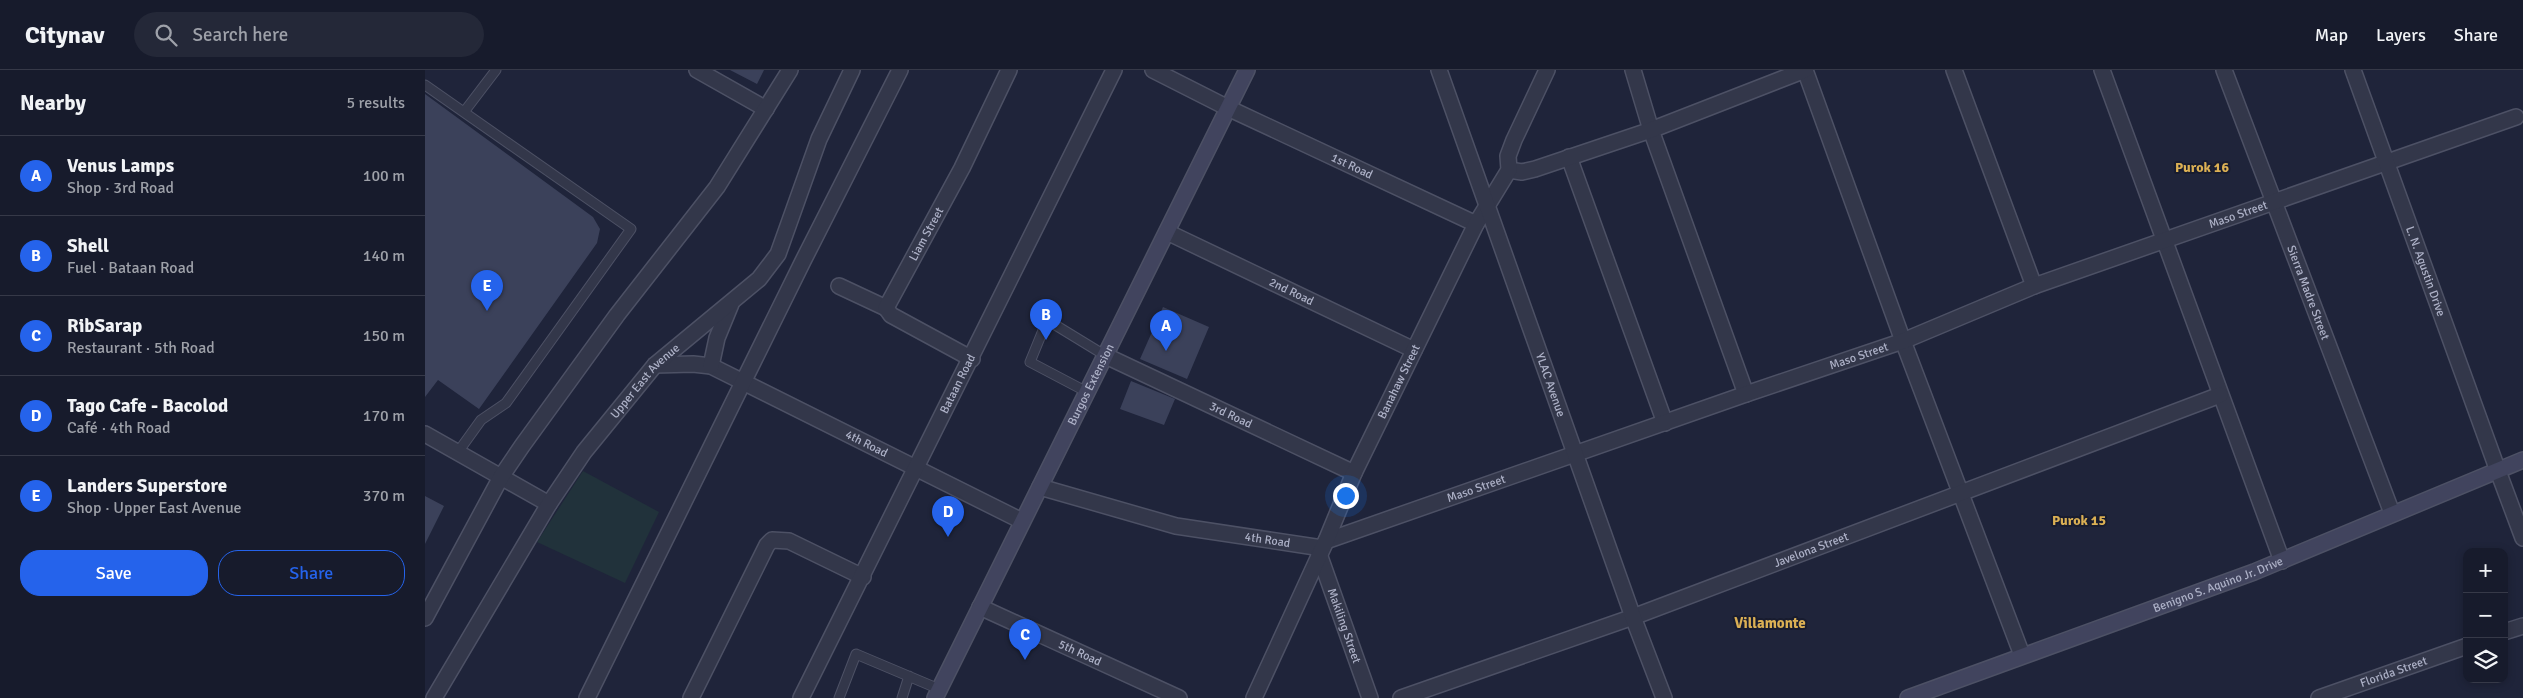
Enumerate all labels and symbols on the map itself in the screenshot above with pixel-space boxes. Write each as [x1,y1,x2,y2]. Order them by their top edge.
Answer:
street label: 1st Road [1329,150,1375,182]
district label: Purok 16 [2175,159,2229,176]
street label: Maso Street [2207,197,2269,232]
street label: Liam Street [906,205,947,263]
street label: L. N. Agustin Drive [2403,224,2449,318]
street label: Sierra Madre Street [2284,243,2333,342]
pin: E [471,270,503,311]
street label: 2nd Road [1267,274,1316,309]
pin: B [1030,299,1062,340]
pin: A [1150,310,1182,351]
street label: Maso Street [1827,339,1890,373]
street label: Upper East Avenue [607,340,683,421]
street label: Burgos Extension [1064,341,1117,428]
street label: Banahaw Street [1374,342,1423,421]
street label: YLAC Avenue [1532,351,1569,419]
street label: Bataan Road [936,352,979,416]
street label: 3rd Road [1207,398,1255,431]
street label: 4th Road [843,427,890,460]
street label: Maso Street [1445,471,1507,506]
your location [1333,483,1359,509]
pin: D [932,496,964,537]
district label: Purok 15 [2052,512,2106,529]
street label: 4th Road [1244,529,1291,551]
street label: Javelona Street [1772,529,1850,571]
street label: Benigno S. Aquino Jr. Drive [2151,553,2285,616]
street label: Makiling Street [1324,586,1365,665]
district label: Villamonte [1734,614,1806,632]
pin: C [1009,619,1041,660]
street label: 5th Road [1056,636,1104,669]
street label: Florida Street [2358,653,2429,691]

